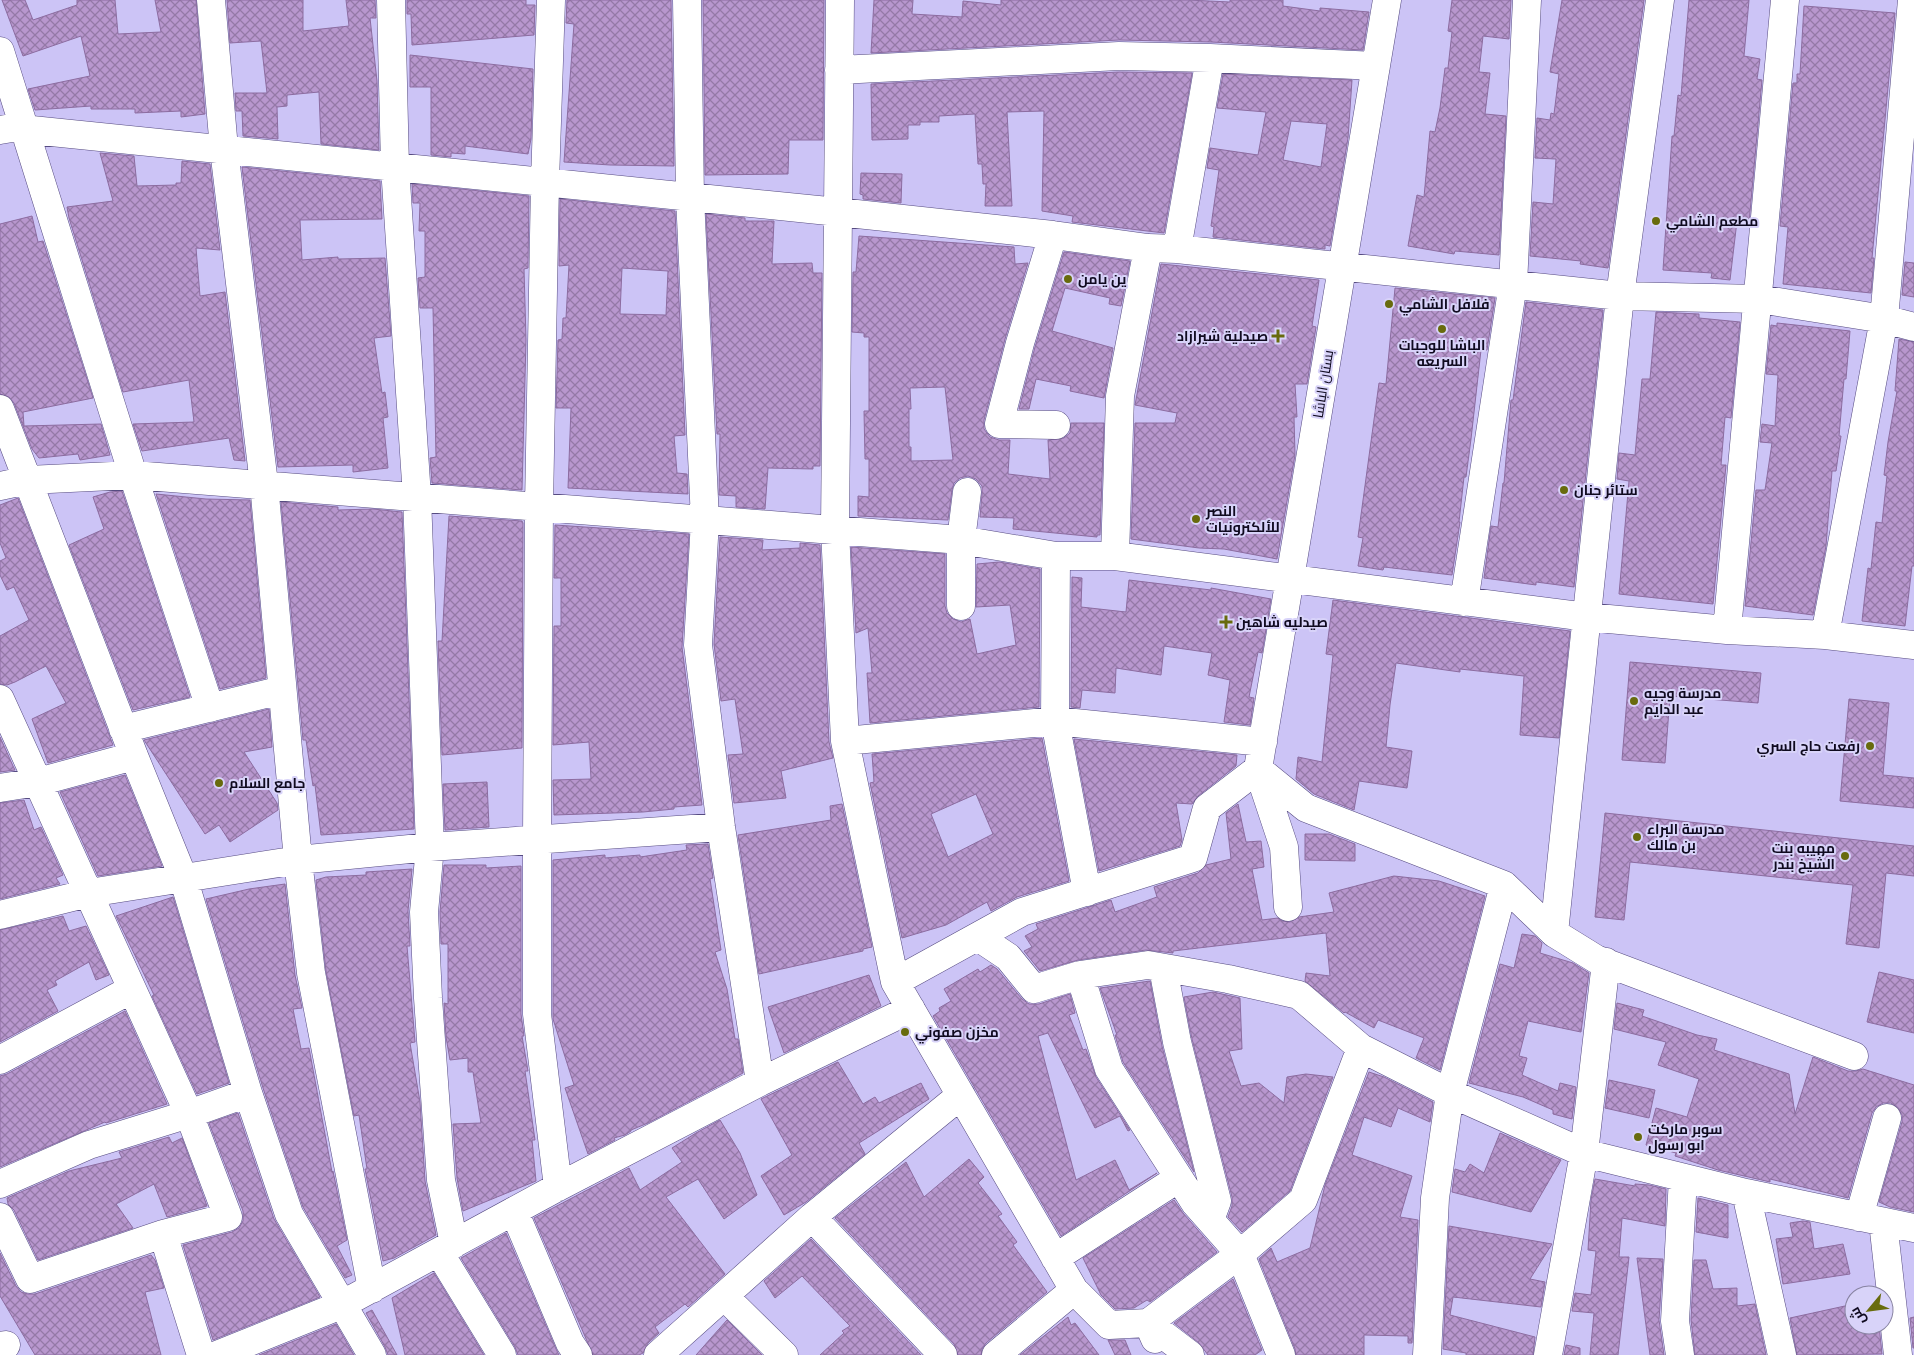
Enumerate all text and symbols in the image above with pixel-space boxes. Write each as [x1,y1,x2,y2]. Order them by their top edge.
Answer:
place label: مطعم الشامي [1666,212,1758,233]
marker: مطعم الشامي [1650,215,1662,227]
place label: ين يامن [1078,270,1126,288]
marker: ين يامن [1062,273,1074,285]
place label: فلافل الشامي [1399,295,1490,316]
marker: فلافل الشامي [1383,298,1395,310]
marker: الباشا للوجبات السريعه [1436,323,1448,335]
place label: صيدلية شيرازاد [1177,327,1268,345]
marker: صيدلية شيرازاد [1272,330,1284,342]
place label: الباشا للوجبات السريعه [1399,336,1485,370]
street label: بستان الباشا [1309,349,1337,419]
place label: ستائر جنان [1574,481,1638,499]
marker: ستائر جنان [1558,484,1570,496]
place label: النصر للألكترونيات [1205,502,1280,536]
marker: النصر للألكترونيات [1190,513,1202,525]
place label: صيدليه شاهين [1236,613,1328,631]
marker: صيدليه شاهين [1220,616,1232,628]
place label: مدرسة وجيه عبد الدايم [1644,684,1721,719]
marker: مدرسة وجيه عبد الدايم [1628,695,1640,707]
place label: رفعت حاج السري [1757,737,1860,757]
marker: رفعت حاج السري [1864,740,1876,752]
place label: جامع السلام [229,774,305,793]
marker: جامع السلام [213,777,225,789]
place label: مدرسة البراء بن مالك [1647,820,1725,854]
marker: مدرسة البراء بن مالك [1631,831,1643,843]
place label: مهيبه بنت الشيخ بندر [1772,839,1835,874]
marker: مهيبه بنت الشيخ بندر [1839,850,1851,862]
place label: مخزن صفوني [915,1023,999,1044]
marker: مخزن صفوني [899,1026,911,1038]
place label: سوبر ماركت ابو رسول [1648,1120,1722,1154]
marker: سوبر ماركت ابو رسول [1632,1131,1644,1143]
north arrow [1844,1285,1894,1335]
text: ش [1845,1304,1870,1329]

